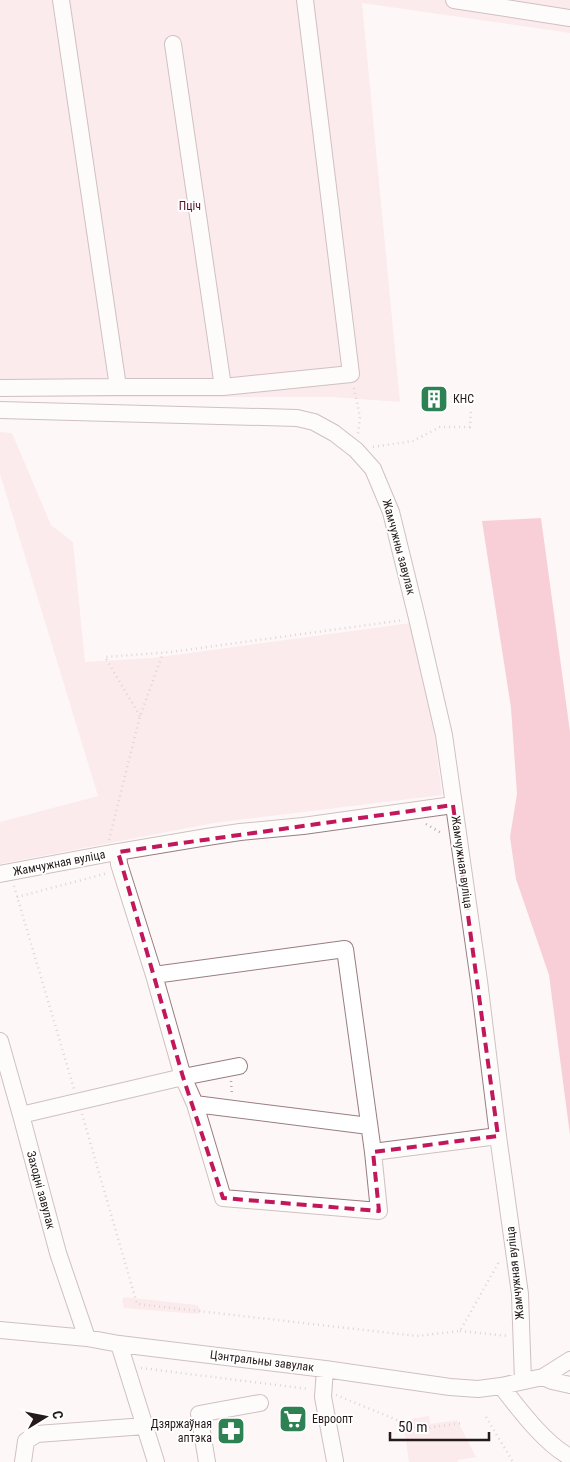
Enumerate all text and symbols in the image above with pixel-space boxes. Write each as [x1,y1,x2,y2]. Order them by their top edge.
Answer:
park label: Пціч [179,199,201,213]
building icon: КНС [419,384,449,414]
place label: КНС [453,392,474,406]
street label: Жамчужны завулак [380,498,419,596]
street label: Жамчужная вуліца [449,815,475,910]
street label: Жамчужная вуліца [12,847,107,879]
street label: Заходні завулак [24,1149,58,1231]
street label: Жамчужная вуліца [503,1225,527,1320]
street label: Цэнтральны завулак [209,1348,315,1374]
north arrow [20,1392,70,1442]
supermarket icon: Евроопт [278,1404,308,1434]
text: С [49,1409,66,1420]
scale bar [390,1410,489,1442]
place label: Евроопт [312,1412,353,1426]
pharmacy icon: Дзяржаўная аптэка [216,1416,246,1446]
place label: Дзяржаўная аптэка [151,1417,212,1445]
text: 50 m [398,1418,428,1436]

